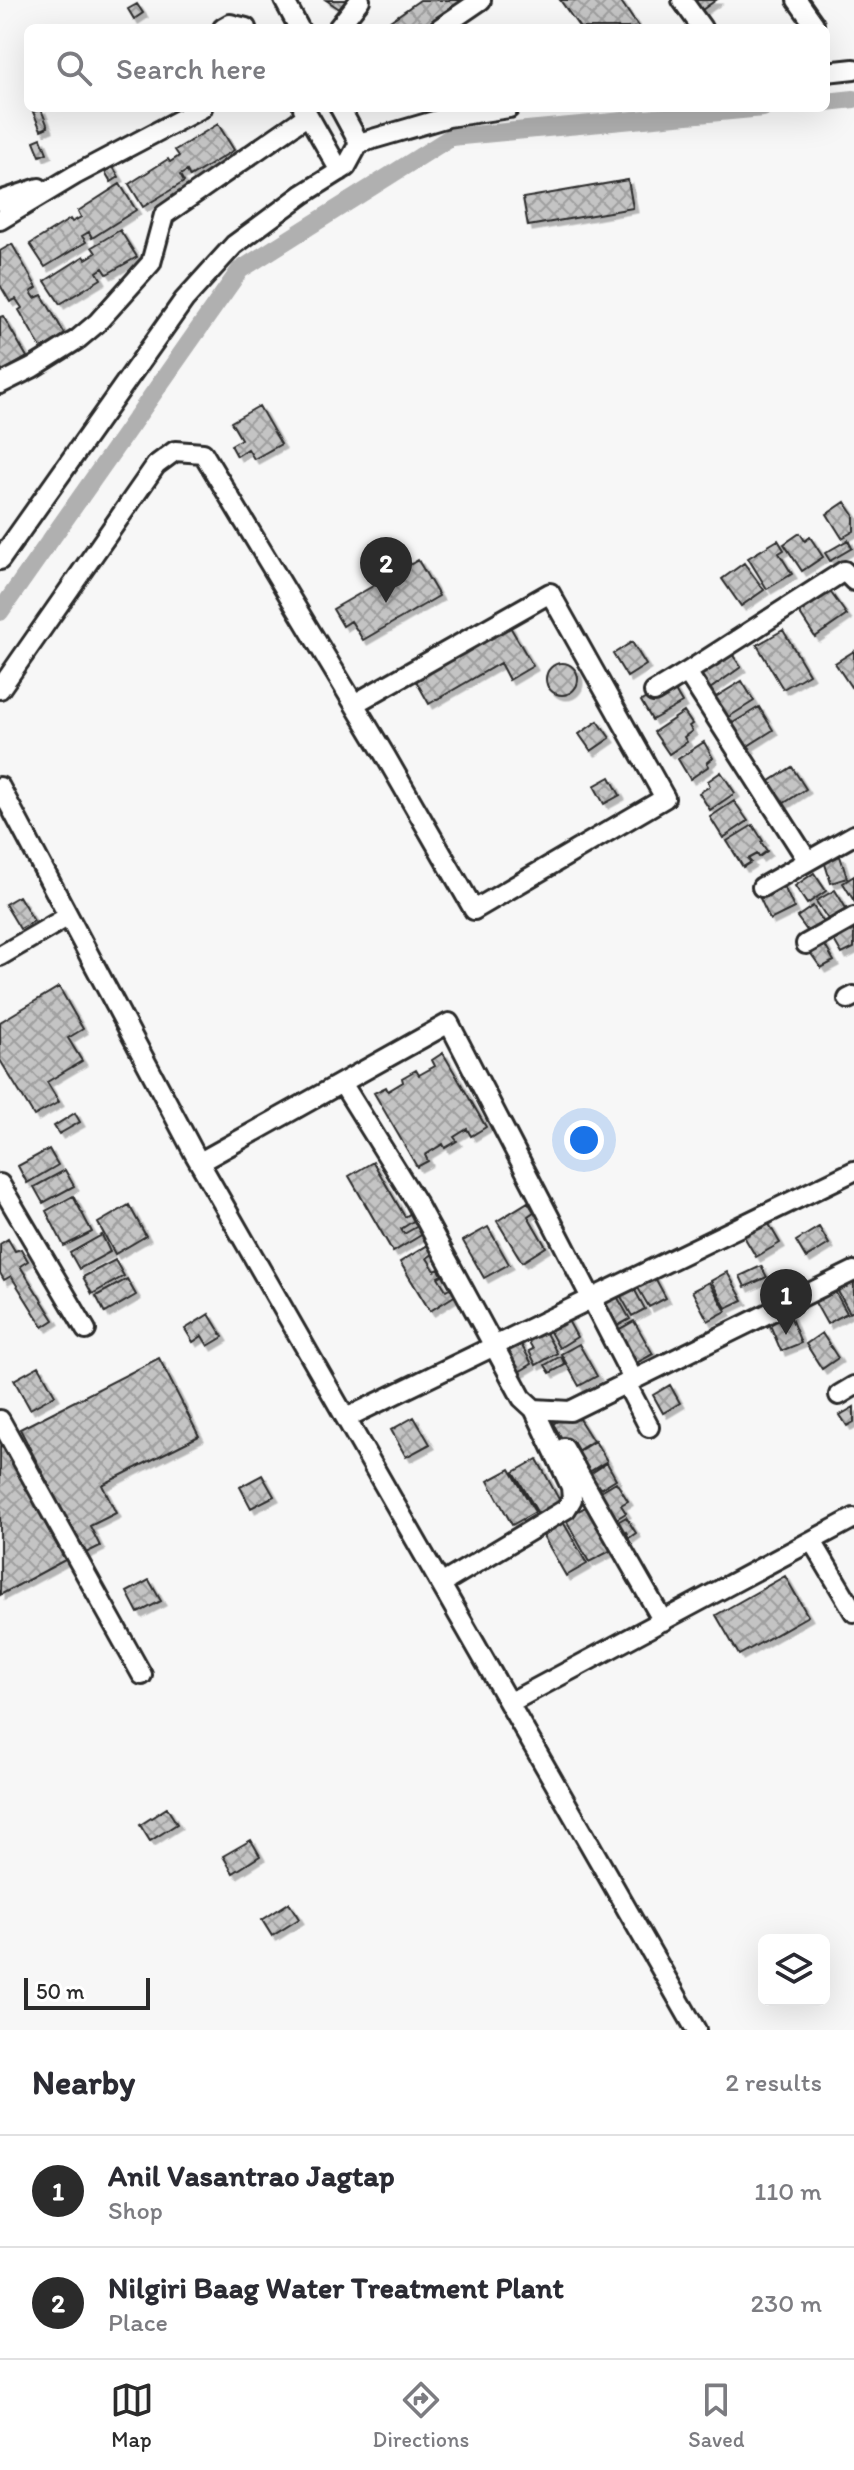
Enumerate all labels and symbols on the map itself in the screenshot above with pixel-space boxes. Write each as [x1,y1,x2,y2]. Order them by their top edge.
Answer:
pin: 2 [360,537,412,603]
your location [564,1120,604,1160]
pin: 1 [760,1269,812,1335]
scale bar [24,1974,150,2010]

